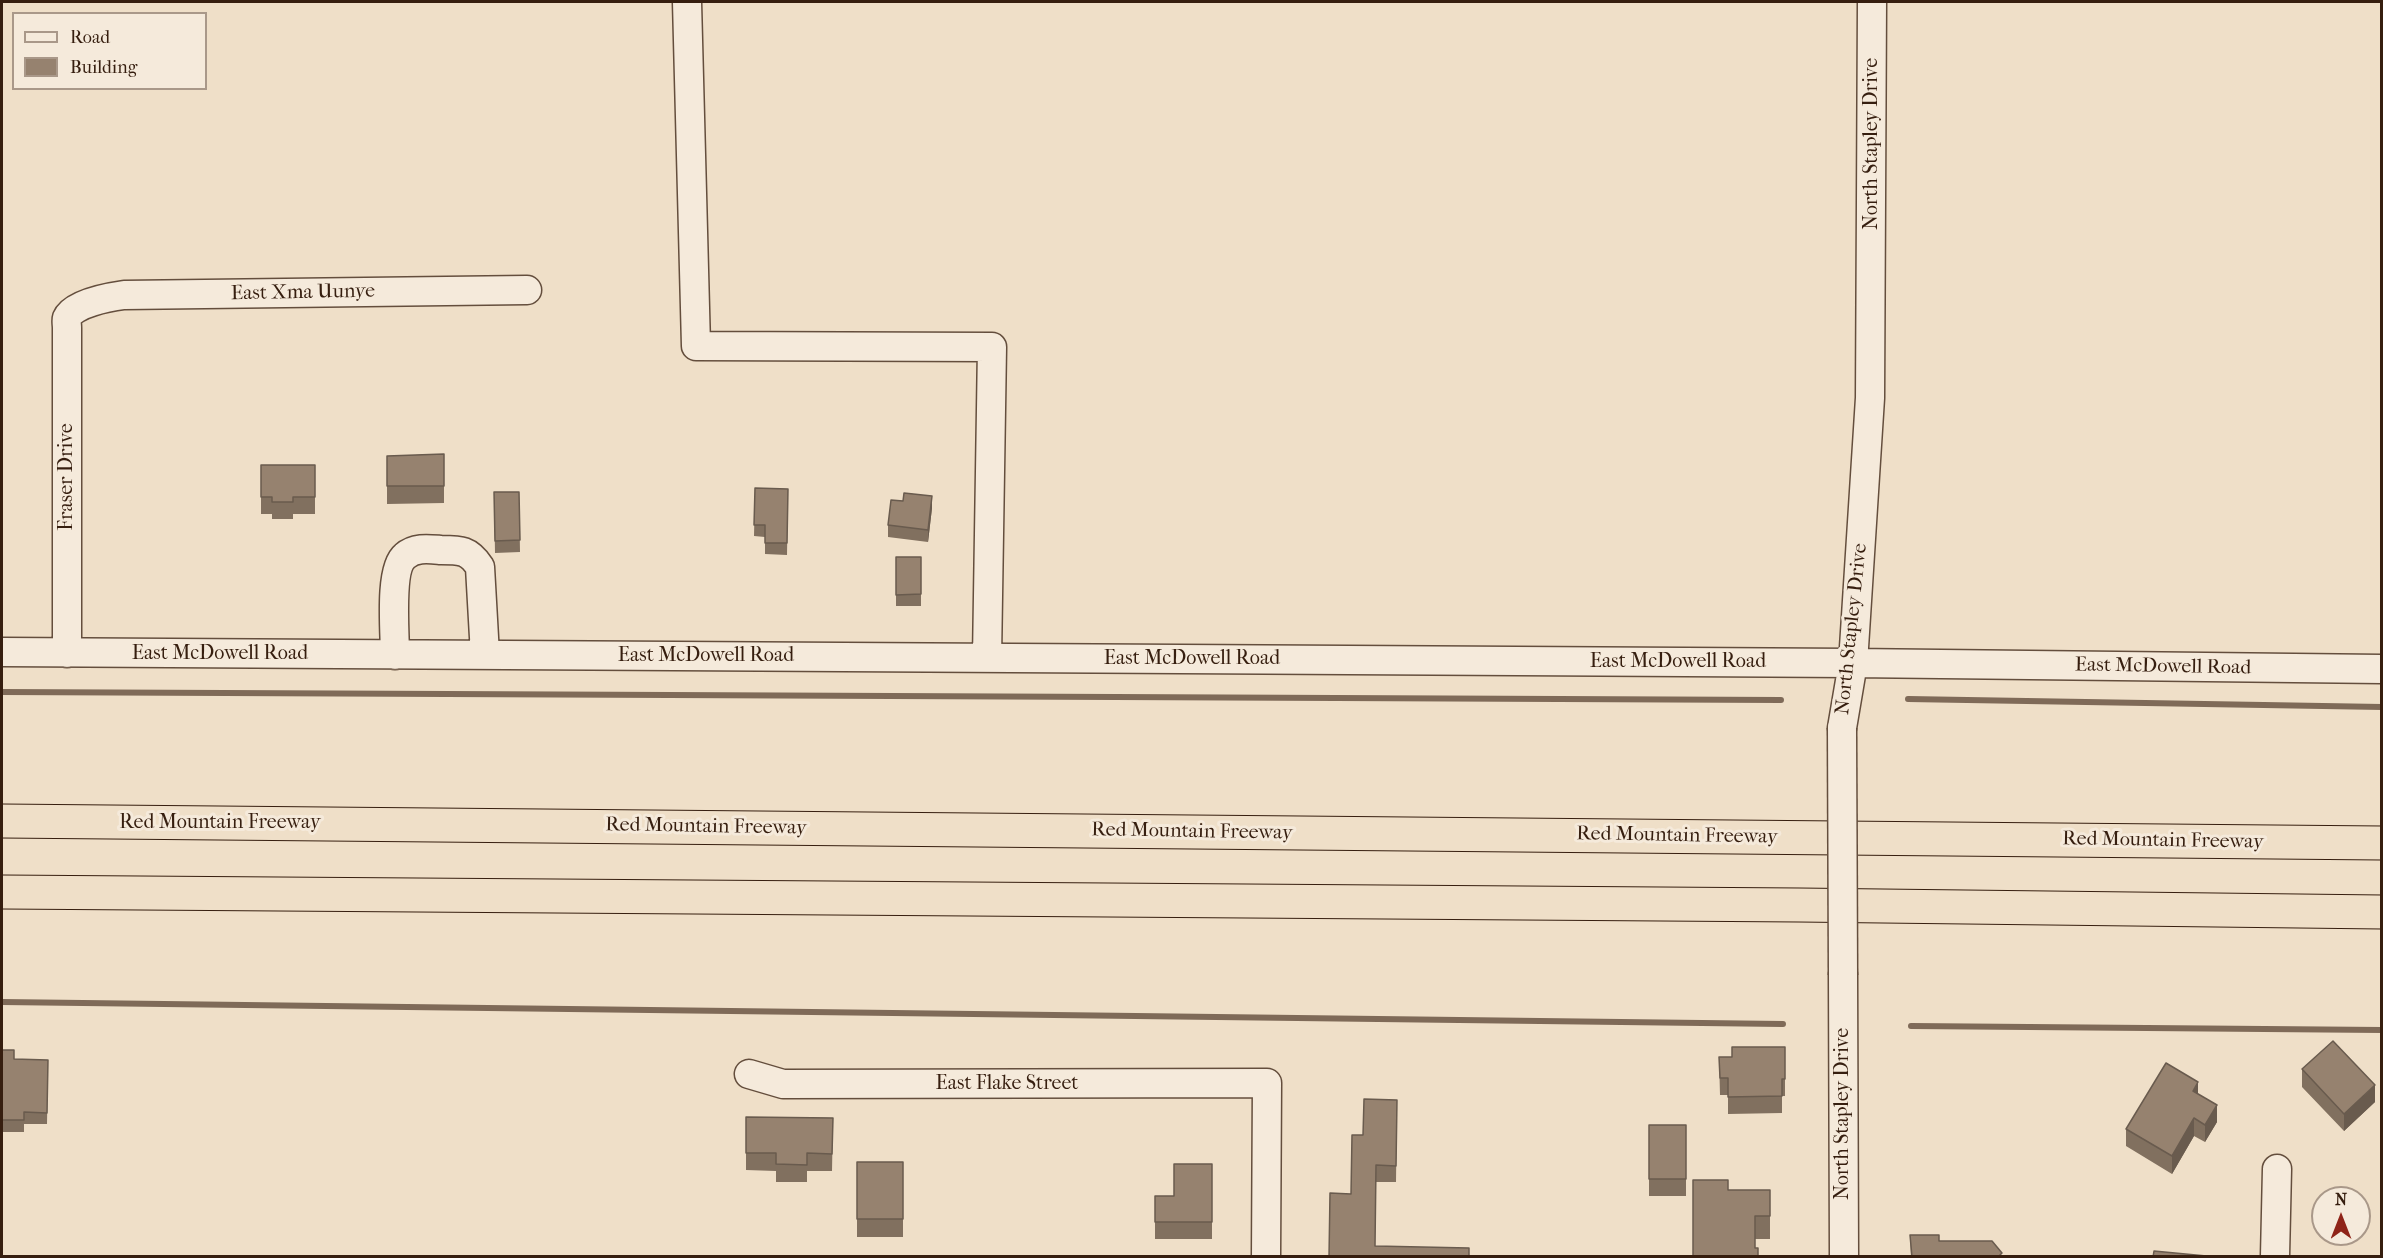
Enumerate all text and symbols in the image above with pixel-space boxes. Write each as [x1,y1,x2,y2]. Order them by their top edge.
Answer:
legend [12,12,207,90]
text: Road [70,27,110,48]
text: Building [70,57,137,78]
street label: North Stapley Drive [1860,58,1884,230]
street label: East Xma Uunye [231,280,375,306]
street label: Fraser Drive [55,423,79,531]
street label: North Stapley Drive [1831,542,1873,716]
street label: East McDowell Road [132,642,308,666]
street label: East McDowell Road [618,644,794,668]
street label: East McDowell Road [1104,647,1280,671]
street label: East McDowell Road [1590,650,1766,674]
street label: East McDowell Road [2075,653,2251,681]
street label: Red Mountain Freeway [119,811,321,835]
street label: Red Mountain Freeway [605,813,807,841]
street label: Red Mountain Freeway [1091,818,1293,846]
street label: Red Mountain Freeway [1576,822,1778,850]
street label: Red Mountain Freeway [2062,827,2264,855]
street label: North Stapley Drive [1831,1028,1855,1200]
street label: East Flake Street [936,1072,1078,1096]
north arrow [2311,1186,2371,1246]
text: N [2335,1190,2347,1209]

